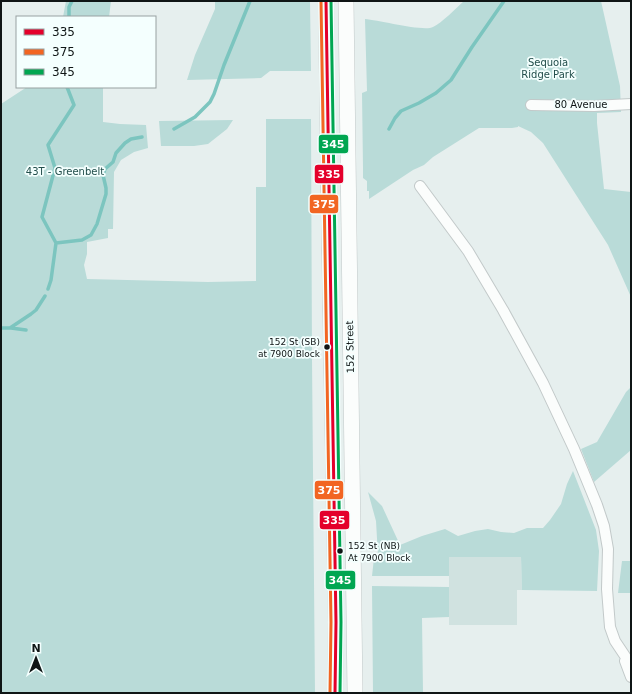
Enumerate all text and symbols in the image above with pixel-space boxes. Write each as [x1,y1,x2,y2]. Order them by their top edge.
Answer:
legend [16,16,156,88]
text: 335 [52,25,75,39]
text: 375 [52,45,75,59]
park label: Sequoia Ridge Park [521,57,575,80]
text: 345 [52,65,75,79]
street label: 80 Avenue [554,99,608,110]
line badge: 345 [318,134,349,154]
text: 345 [322,138,344,151]
line badge: 335 [314,164,344,184]
park label: 43T - Greenbelt [26,166,104,177]
text: 335 [318,168,340,181]
line badge: 375 [309,194,339,214]
text: 375 [313,198,335,211]
street label: 152 Street [344,321,356,373]
place label: 152 St (SB) at 7900 Block [258,337,321,359]
marker: 152 St (SB) at 7900 Block [322,342,332,352]
line badge: 375 [314,480,344,500]
text: 375 [318,484,340,497]
line badge: 335 [319,510,350,530]
text: 335 [323,514,345,527]
place label: 152 St (NB) At 7900 Block [348,541,411,563]
marker: 152 St (NB) At 7900 Block [335,546,345,556]
line badge: 345 [325,570,356,590]
text: 345 [329,574,351,587]
north arrow [16,638,56,678]
text: N [31,642,41,655]

